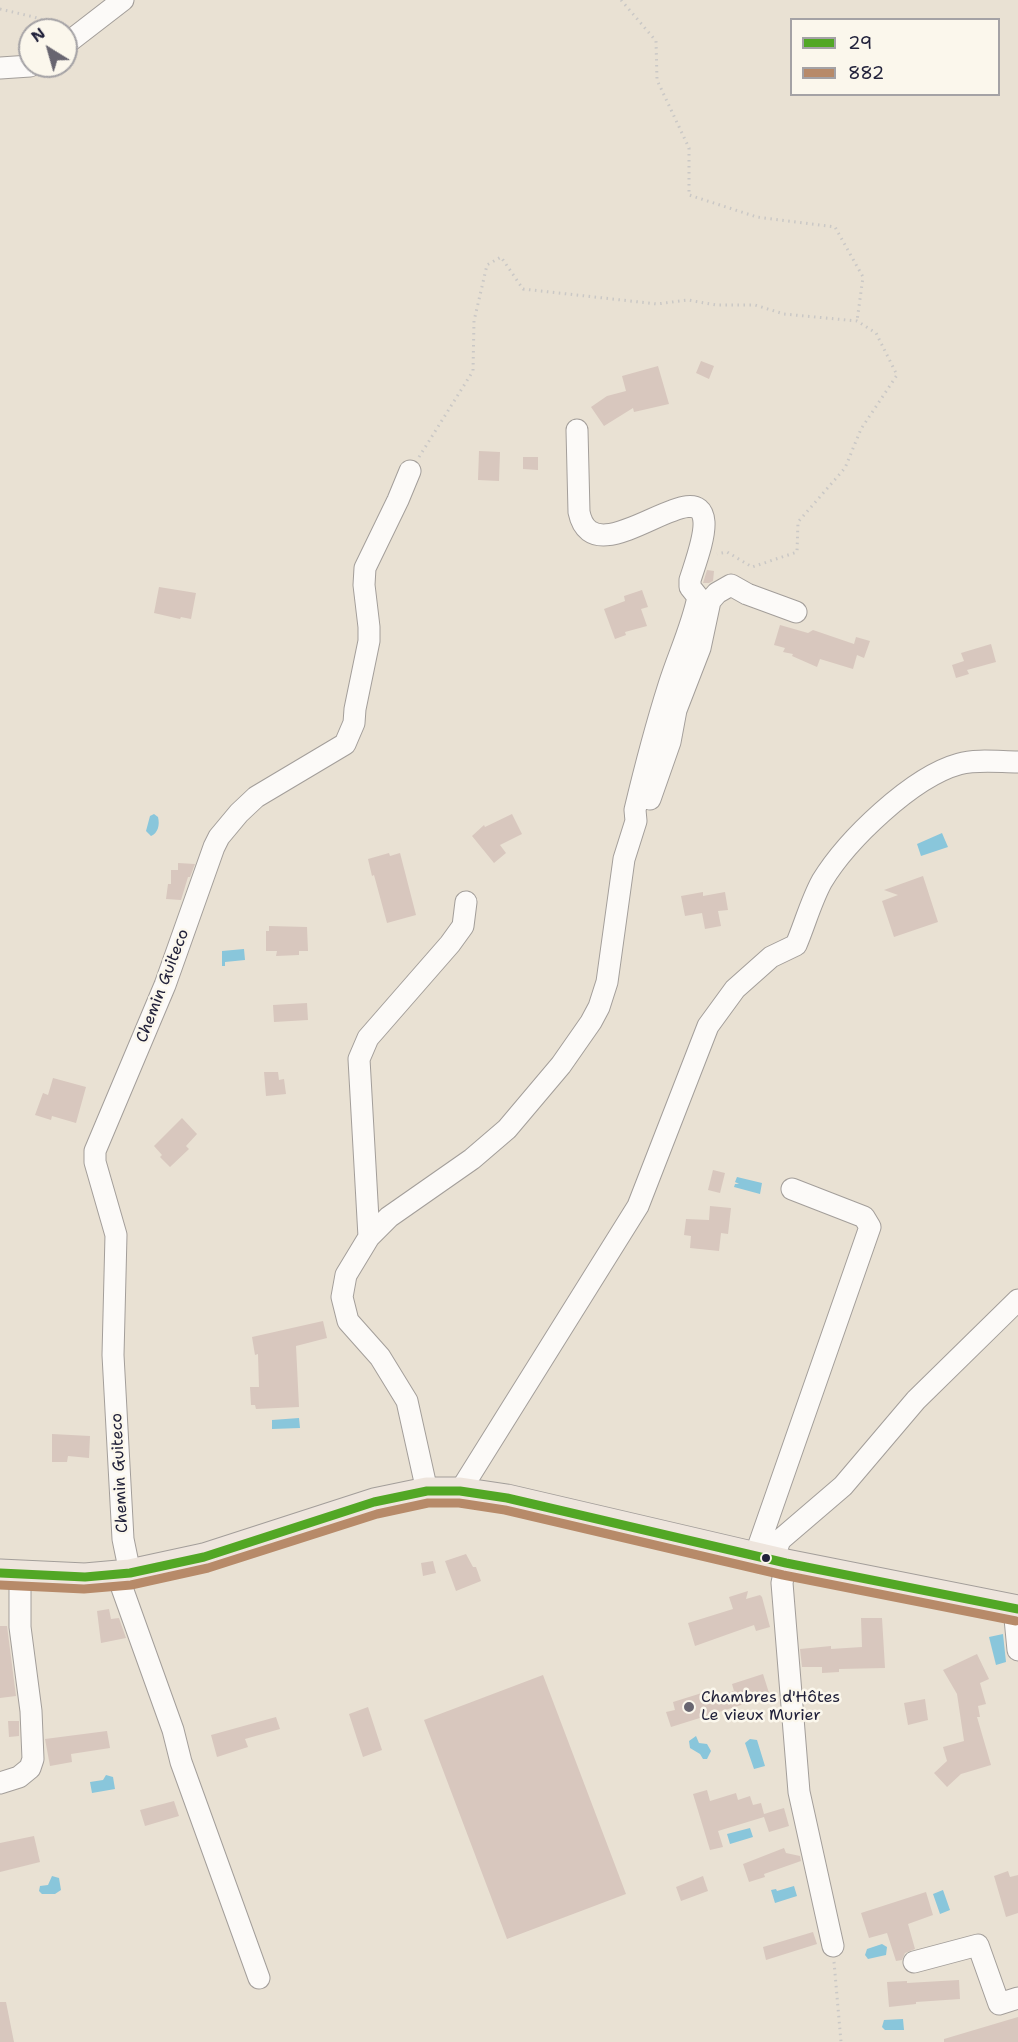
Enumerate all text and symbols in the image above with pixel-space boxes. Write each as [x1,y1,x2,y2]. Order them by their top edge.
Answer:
north arrow [18,18,78,78]
legend [790,18,1000,96]
text: N [27,23,49,47]
text: 29 [848,31,872,55]
text: 882 [848,61,884,85]
street label: Chemin Guiteco [133,927,193,1045]
street label: Chemin Guiteco [107,1413,133,1533]
unlabelled marker [760,1552,772,1564]
place label: Chambres d'Hôtes Le vieux Murier [701,1688,840,1726]
marker: Chambres d'Hôtes Le vieux Murier [682,1700,696,1714]

